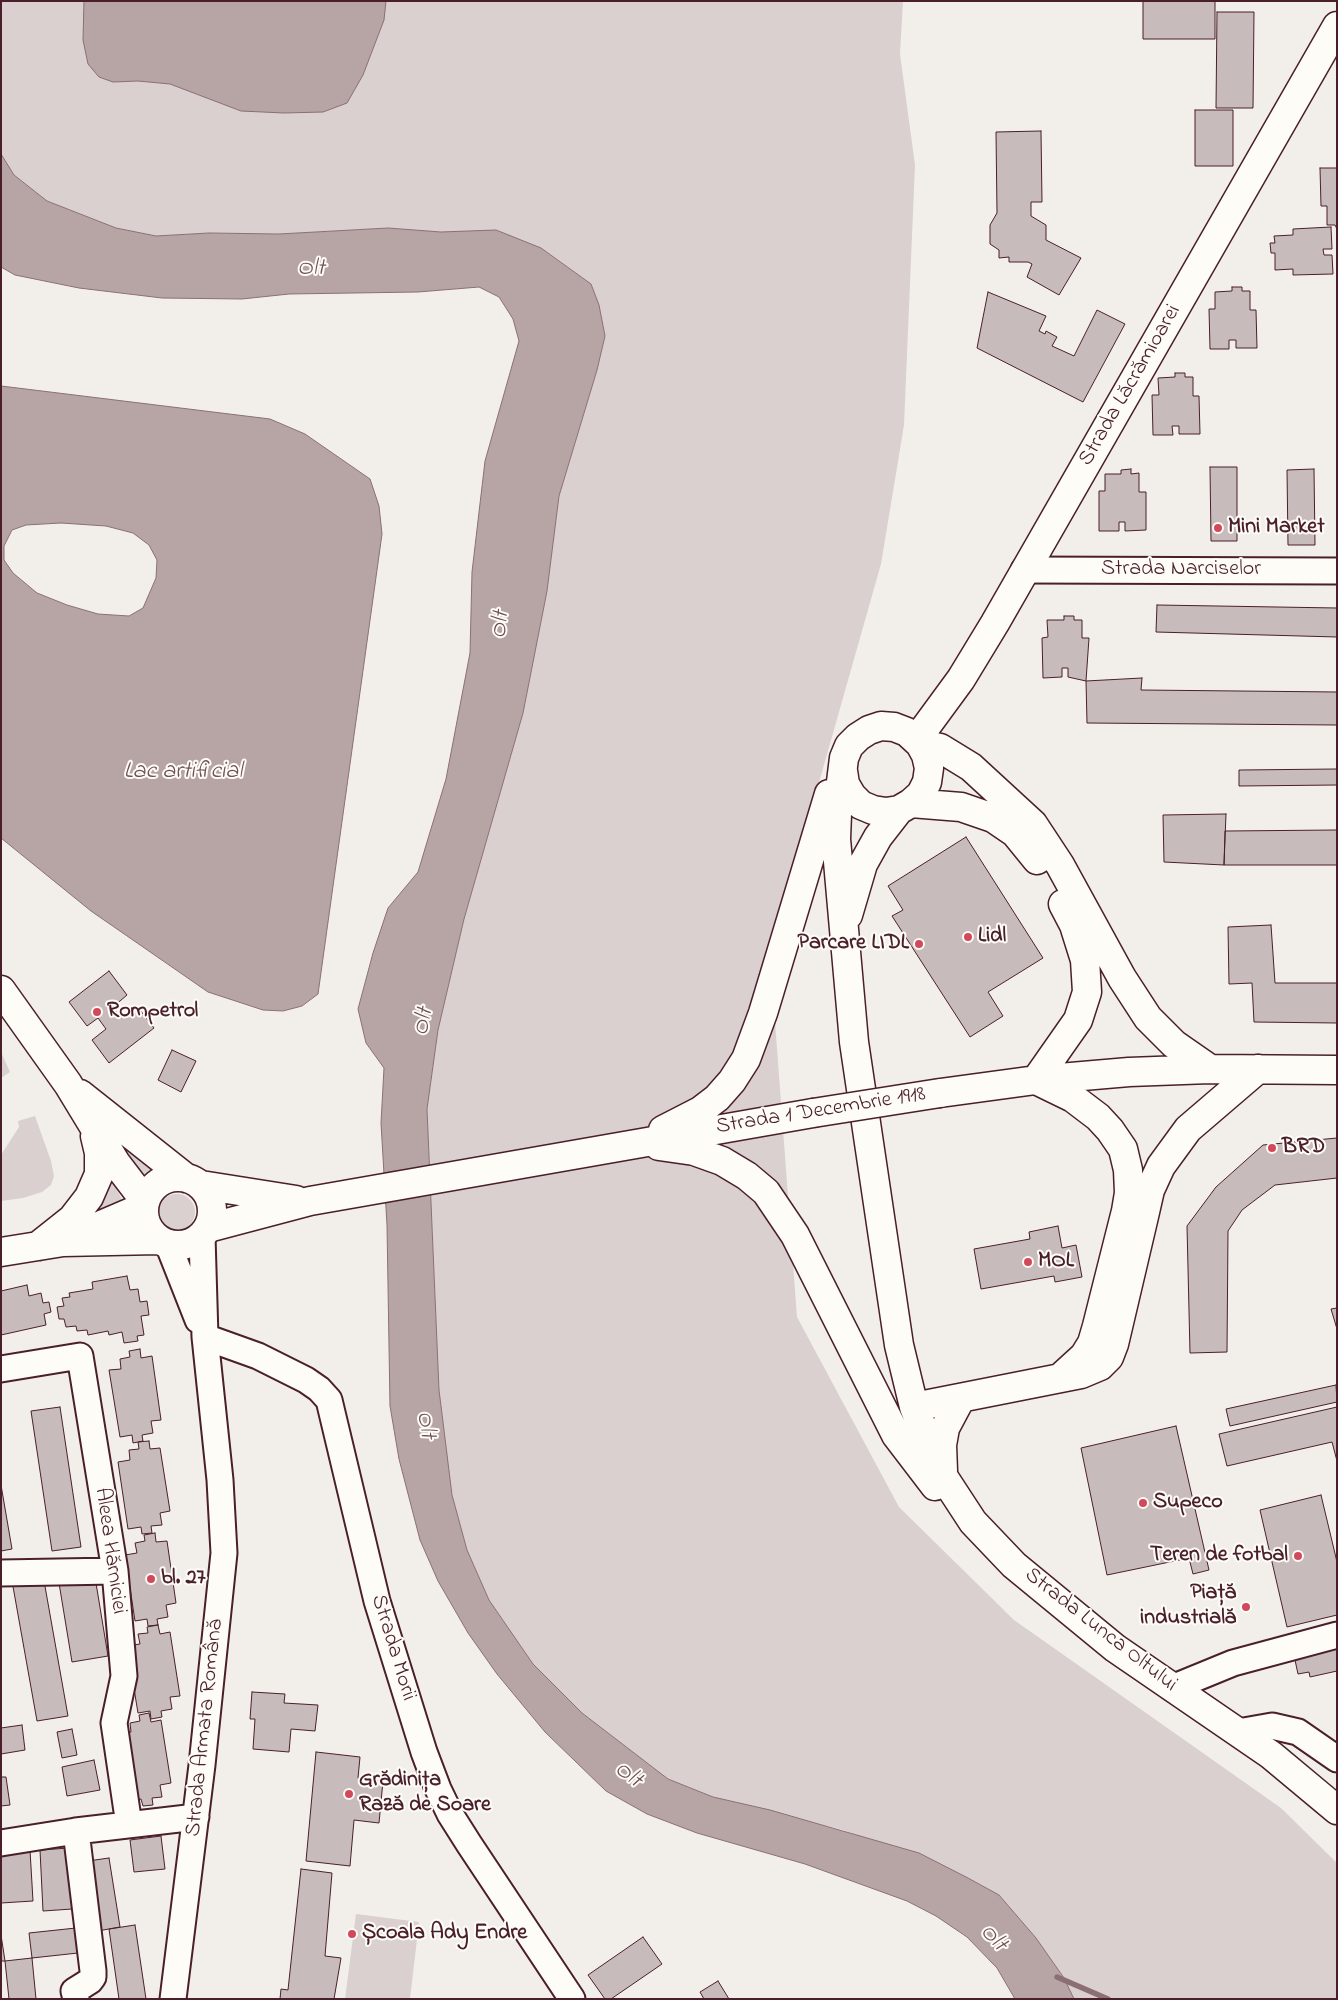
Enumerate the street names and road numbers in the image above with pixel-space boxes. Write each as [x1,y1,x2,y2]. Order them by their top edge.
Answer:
street label: Strada Lăcrămioarei [1074,301,1188,471]
street label: Strada Narciselor [1101,557,1261,583]
street label: Strada 1 Decembrie 1918 [714,1082,928,1142]
street label: Aleea Hărniciei [87,1486,131,1616]
street label: Strada Lunca Oltului [1018,1563,1182,1699]
street label: Strada Morii [363,1592,421,1704]
street label: Strada Armata Română [181,1618,231,1838]

